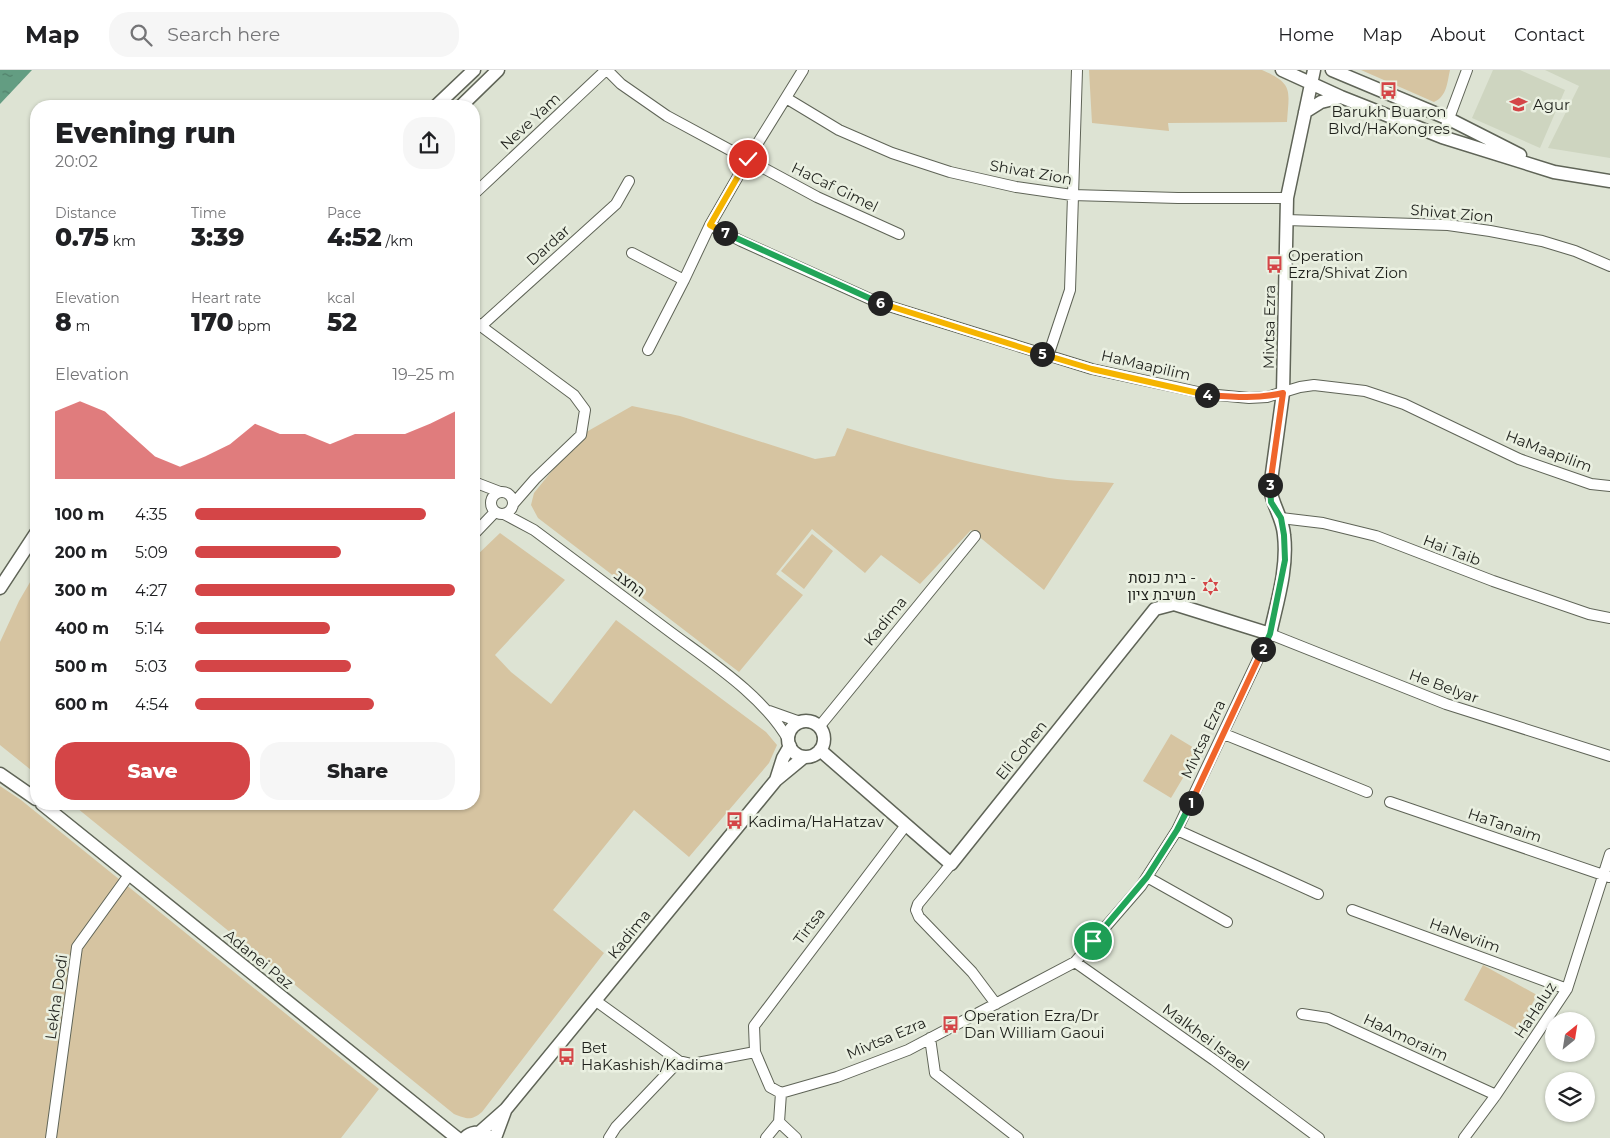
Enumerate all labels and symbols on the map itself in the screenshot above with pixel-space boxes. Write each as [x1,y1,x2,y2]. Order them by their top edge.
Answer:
bus stop icon: Barukh Buaron Blvd/HaKongres [1379,80,1399,100]
street label: Neve Yam [496,88,564,154]
school or university icon: Agur [1509,94,1529,114]
place label: Agur [1533,95,1570,114]
place label: Barukh Buaron Blvd/HaKongres [1328,102,1450,138]
pin [727,138,769,180]
street label: Shivat Zion [988,155,1074,189]
street label: HaCaf Gimel [789,158,881,216]
street label: Shivat Zion [1410,200,1494,226]
pin: 7 [712,220,738,246]
street label: Dardar [522,221,574,269]
place label: Operation Ezra/Shivat Zion [1288,246,1408,282]
bus stop icon: Operation Ezra/Shivat Zion [1264,254,1284,274]
street label: Mivtsa Ezra [1259,285,1279,369]
pin: 6 [868,290,892,316]
pin: 5 [1030,342,1054,366]
street label: HaMaapilim [1099,345,1193,385]
pin: 4 [1194,382,1220,408]
street label: HaMaapilim [1503,426,1595,476]
pin: 3 [1258,472,1282,498]
street label: Hai Taib [1420,530,1484,570]
street label: החצב [611,565,649,601]
place label: בית כנסת - משיבת ציון [1127,568,1196,604]
synagogue icon: בית כנסת - משיבת ציון [1200,576,1220,596]
street label: Kadima [859,592,911,650]
pin: 2 [1250,636,1276,662]
street label: He BeIyar [1407,665,1481,707]
street label: Mivtsa Ezra [1177,697,1229,781]
street label: Eli Cohen [991,716,1051,784]
pin: 1 [1178,790,1204,816]
street label: HaTanaim [1465,803,1545,847]
bus stop icon: Kadima/HaHatzav [724,811,744,831]
place label: Kadima/HaHatzav [748,812,885,831]
street label: Tirtsa [789,904,829,948]
street label: Kadima [603,905,655,963]
street label: HaNeviim [1427,913,1503,957]
pin [1072,920,1114,962]
street label: Adanei Paz [220,925,298,993]
street label: Lekha Dodi [41,953,71,1041]
street label: HaHaluz [1510,978,1561,1042]
street label: Malkhei Israel [1159,999,1253,1075]
place label: Operation Ezra/Dr Dan William Gaoui [964,1006,1105,1042]
street label: HaAmoraim [1361,1009,1451,1065]
north arrow [1545,1012,1595,1062]
street label: Mivtsa Ezra [843,1013,929,1063]
bus stop icon: Operation Ezra/Dr Dan William Gaoui [940,1014,960,1034]
place label: Bet HaKashish/Kadima [581,1038,724,1074]
bus stop icon: Bet HaKashish/Kadima [557,1046,577,1066]

